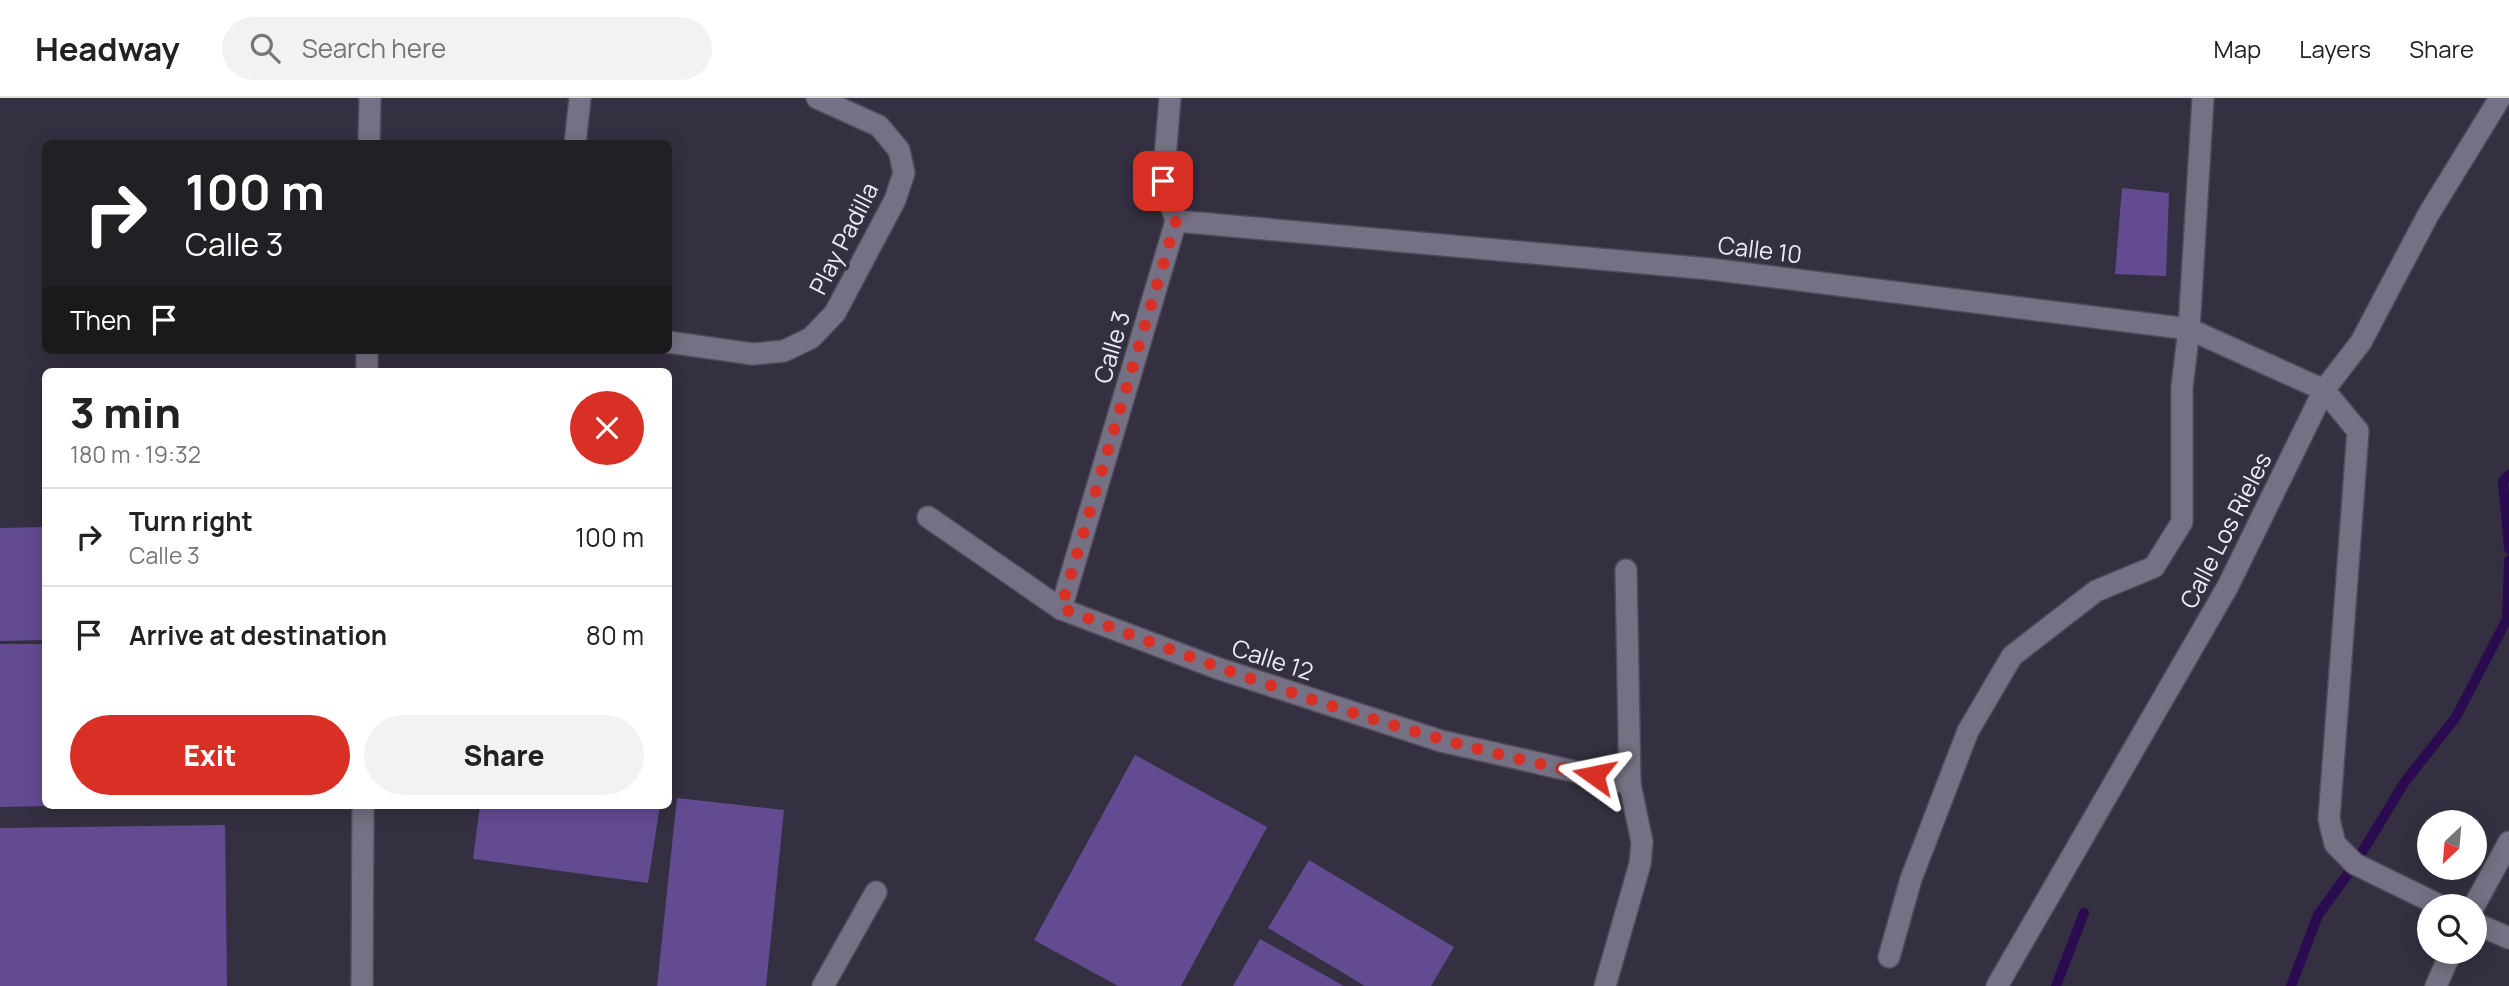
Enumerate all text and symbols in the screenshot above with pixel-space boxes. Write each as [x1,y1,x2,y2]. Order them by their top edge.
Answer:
search box [222,17,712,80]
text: Headway [35,26,180,71]
icon: search [246,29,284,67]
text: Search here [302,30,446,66]
text: Map [2214,32,2261,65]
text: Layers [2299,32,2371,65]
text: Share [2409,32,2474,65]
pin [1133,151,1193,211]
text: 100 m [185,158,325,225]
icon: arrive [1144,162,1182,200]
icon: right [70,168,161,259]
street label: Play Padilla [801,176,885,300]
text: Calle 3 [185,222,283,266]
street label: Calle 10 [1716,227,1804,271]
icon: arrive [145,301,183,339]
text: Then [70,302,131,338]
street label: Calle 3 [1085,307,1137,387]
text: 3 min [70,383,181,441]
button: close [570,391,644,465]
text: 180 m · 19:32 [70,438,201,470]
street label: Calle Los Rieles [2171,446,2279,614]
text: Turn right [129,503,253,539]
icon: right [70,518,108,556]
text: 100 m [575,519,644,555]
text: Calle 3 [129,539,200,571]
icon: arrive [70,616,108,654]
text: Arrive at destination [129,617,387,653]
text: 80 m [586,617,644,653]
street label: Calle 12 [1228,630,1318,688]
button: Exit [70,715,350,795]
button: Share [364,715,644,795]
position arrow [1557,738,1631,812]
north arrow [2417,810,2487,880]
map controls [2417,810,2487,964]
button: search [2417,894,2487,964]

